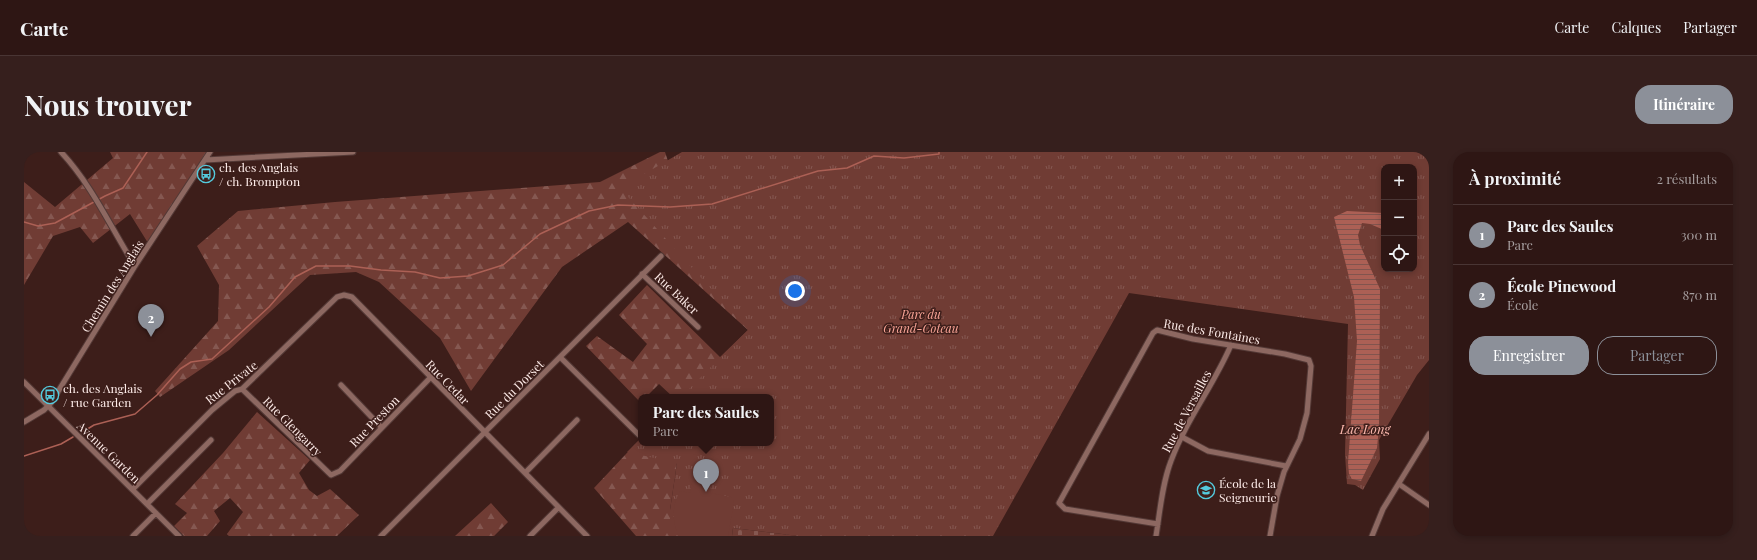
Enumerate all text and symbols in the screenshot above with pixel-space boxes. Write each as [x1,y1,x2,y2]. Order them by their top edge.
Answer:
text: Carte [20,15,68,41]
text: Carte [1555,18,1589,37]
text: Calques [1611,18,1661,37]
text: Partager [1683,18,1737,37]
button: Itinéraire [1635,85,1733,124]
text: Nous trouver [24,86,192,123]
place label: ch. des Anglais / ch. Brompton [219,159,300,189]
bus stop icon: ch. des Anglais / ch. Brompton [196,164,216,184]
map controls [1381,164,1417,272]
button: + [1381,164,1417,200]
text: À proximité [1469,167,1561,189]
text: 2 résultats [1657,170,1717,187]
button: − [1381,200,1417,236]
text: Parc des Saules [1507,216,1614,236]
text: 1 [1480,226,1484,243]
text: 300 m [1681,226,1717,243]
button: locate [1381,236,1417,272]
text: Parc [1507,236,1533,253]
street label: Chemin des Anglais [77,237,147,335]
street label: Rue Baker [651,268,703,318]
text: École Pinewood [1507,276,1616,296]
your location [785,281,805,301]
text: 2 [1479,286,1485,303]
text: 870 m [1682,286,1717,303]
text: École [1507,296,1538,313]
pin: 2 [138,304,164,337]
park label: Parc du Grand-Coteau [883,306,959,336]
street label: Rue des Fontaines [1162,315,1262,347]
button: Enregistrer [1469,336,1589,375]
button: Partager [1597,336,1717,375]
street label: Rue Cedar [423,356,474,408]
street label: Rue du Dorset [481,356,547,422]
street label: Rue Private [202,357,260,407]
street label: Rue de Versailles [1158,367,1214,455]
place label: ch. des Anglais / rue Garden [63,380,142,410]
bus stop icon: ch. des Anglais / rue Garden [40,385,60,405]
street label: Rue Preston [346,392,402,450]
street label: Rue Glengarry [260,393,326,459]
popup [638,394,774,446]
text: Parc des Saules [653,402,759,422]
street label: Avenue Garden [73,417,144,486]
water label: Lac Long [1339,420,1391,437]
text: Parc [653,422,679,439]
pin: 1 [693,459,719,492]
place label: École de la Seigneurie [1219,475,1277,505]
school or university icon: École de la Seigneurie [1196,480,1216,500]

